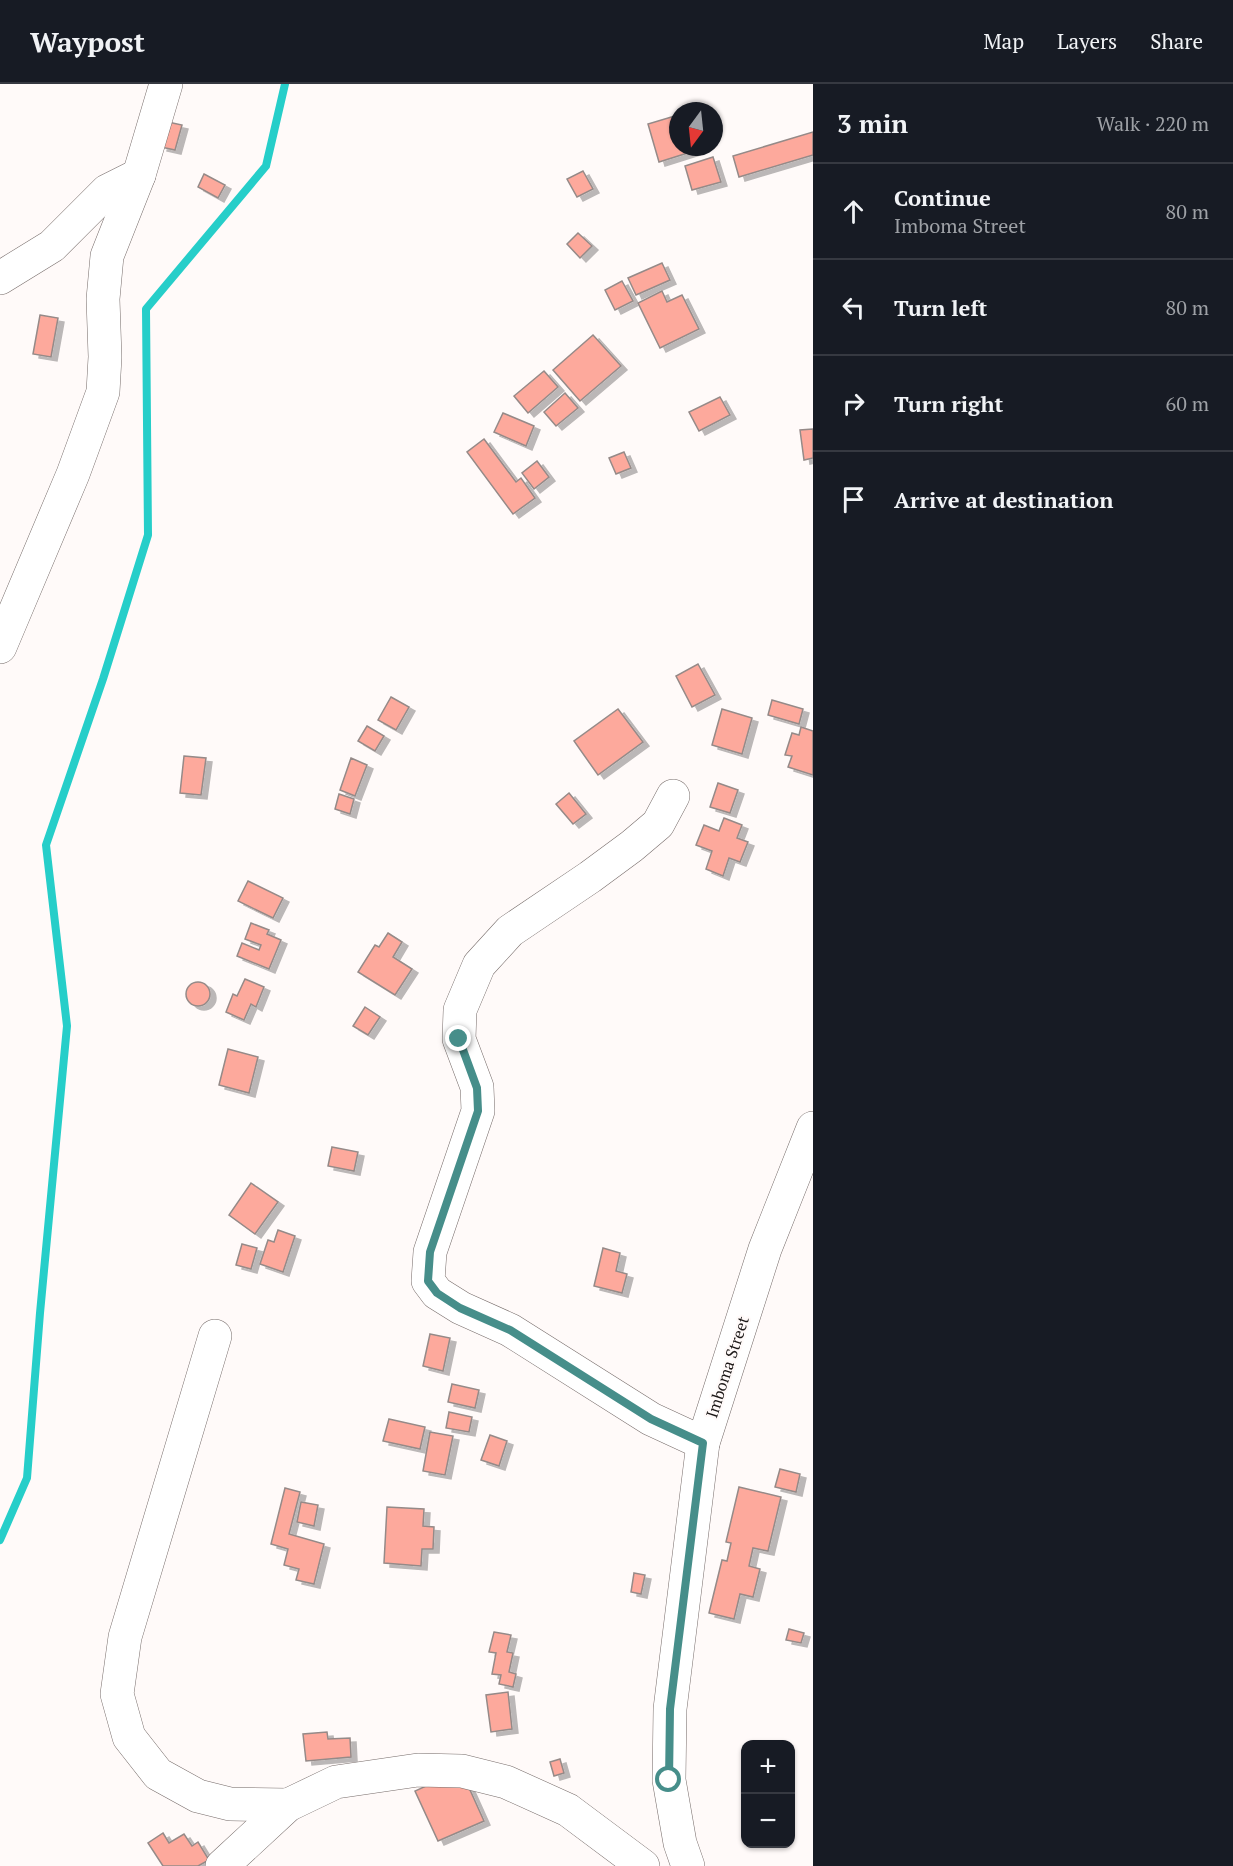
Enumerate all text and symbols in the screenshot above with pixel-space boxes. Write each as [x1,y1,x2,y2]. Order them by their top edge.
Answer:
text: Waypost [30,23,145,60]
text: Map [983,27,1024,55]
text: Layers [1057,27,1117,55]
text: Share [1150,27,1203,55]
north arrow [669,102,723,156]
text: 3 min [837,106,908,140]
text: Walk · 220 m [1097,110,1209,137]
text: Continue [894,183,991,212]
icon: ahead [837,195,870,228]
text: 80 m [1166,198,1209,225]
text: Imboma Street [894,212,1026,239]
icon: left [837,291,870,324]
text: Turn left [894,293,987,322]
text: 80 m [1166,294,1209,321]
icon: right [837,387,870,420]
text: Turn right [894,389,1003,418]
text: 60 m [1166,390,1209,417]
icon: arrive [837,483,870,516]
text: Arrive at destination [894,485,1113,514]
route end [445,1025,471,1051]
street label: Imboma Street [700,1313,754,1421]
map controls [741,1740,795,1848]
button: + [741,1740,795,1794]
route start [655,1766,681,1792]
button: − [741,1794,795,1848]

